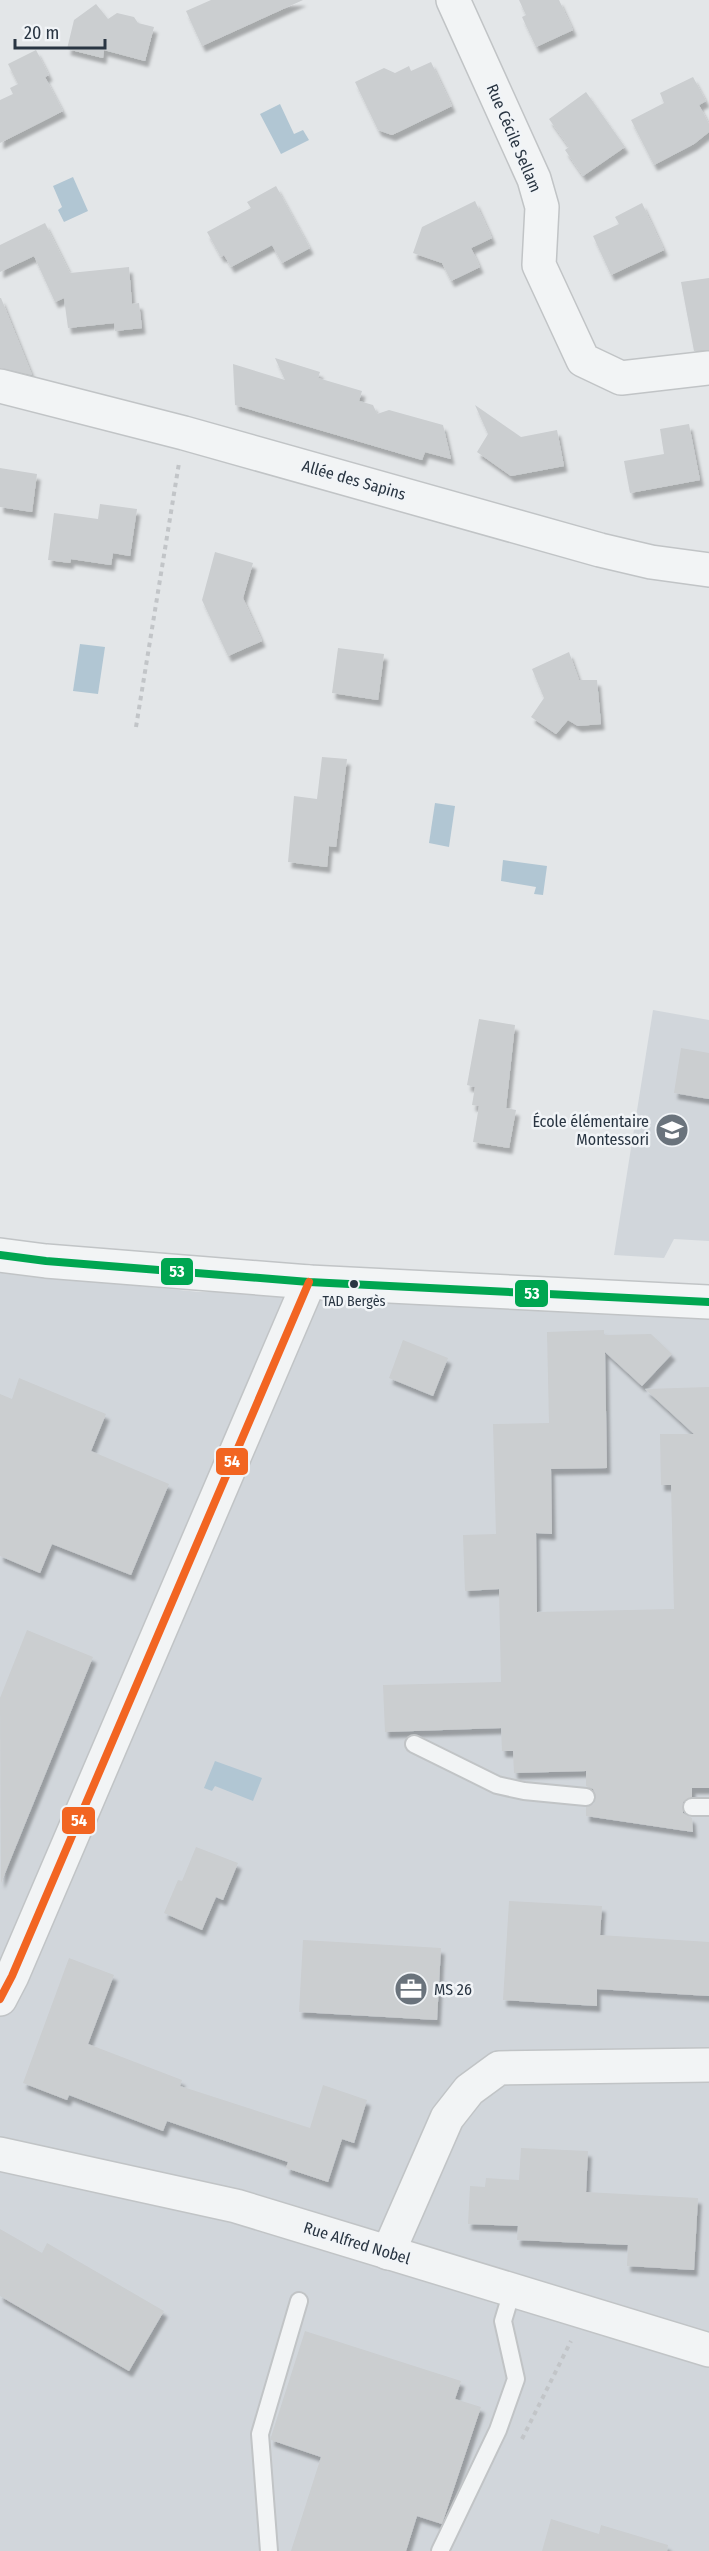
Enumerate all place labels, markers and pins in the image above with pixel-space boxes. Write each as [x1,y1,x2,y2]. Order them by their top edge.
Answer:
place label: École élémentaire Montessori [532,1112,649,1149]
school or university icon: École élémentaire Montessori [654,1112,690,1148]
marker: TAD Bergès [348,1278,360,1290]
place label: TAD Bergès [322,1293,386,1310]
office icon: MS 26 [393,1971,429,2007]
place label: MS 26 [434,1980,472,1999]

